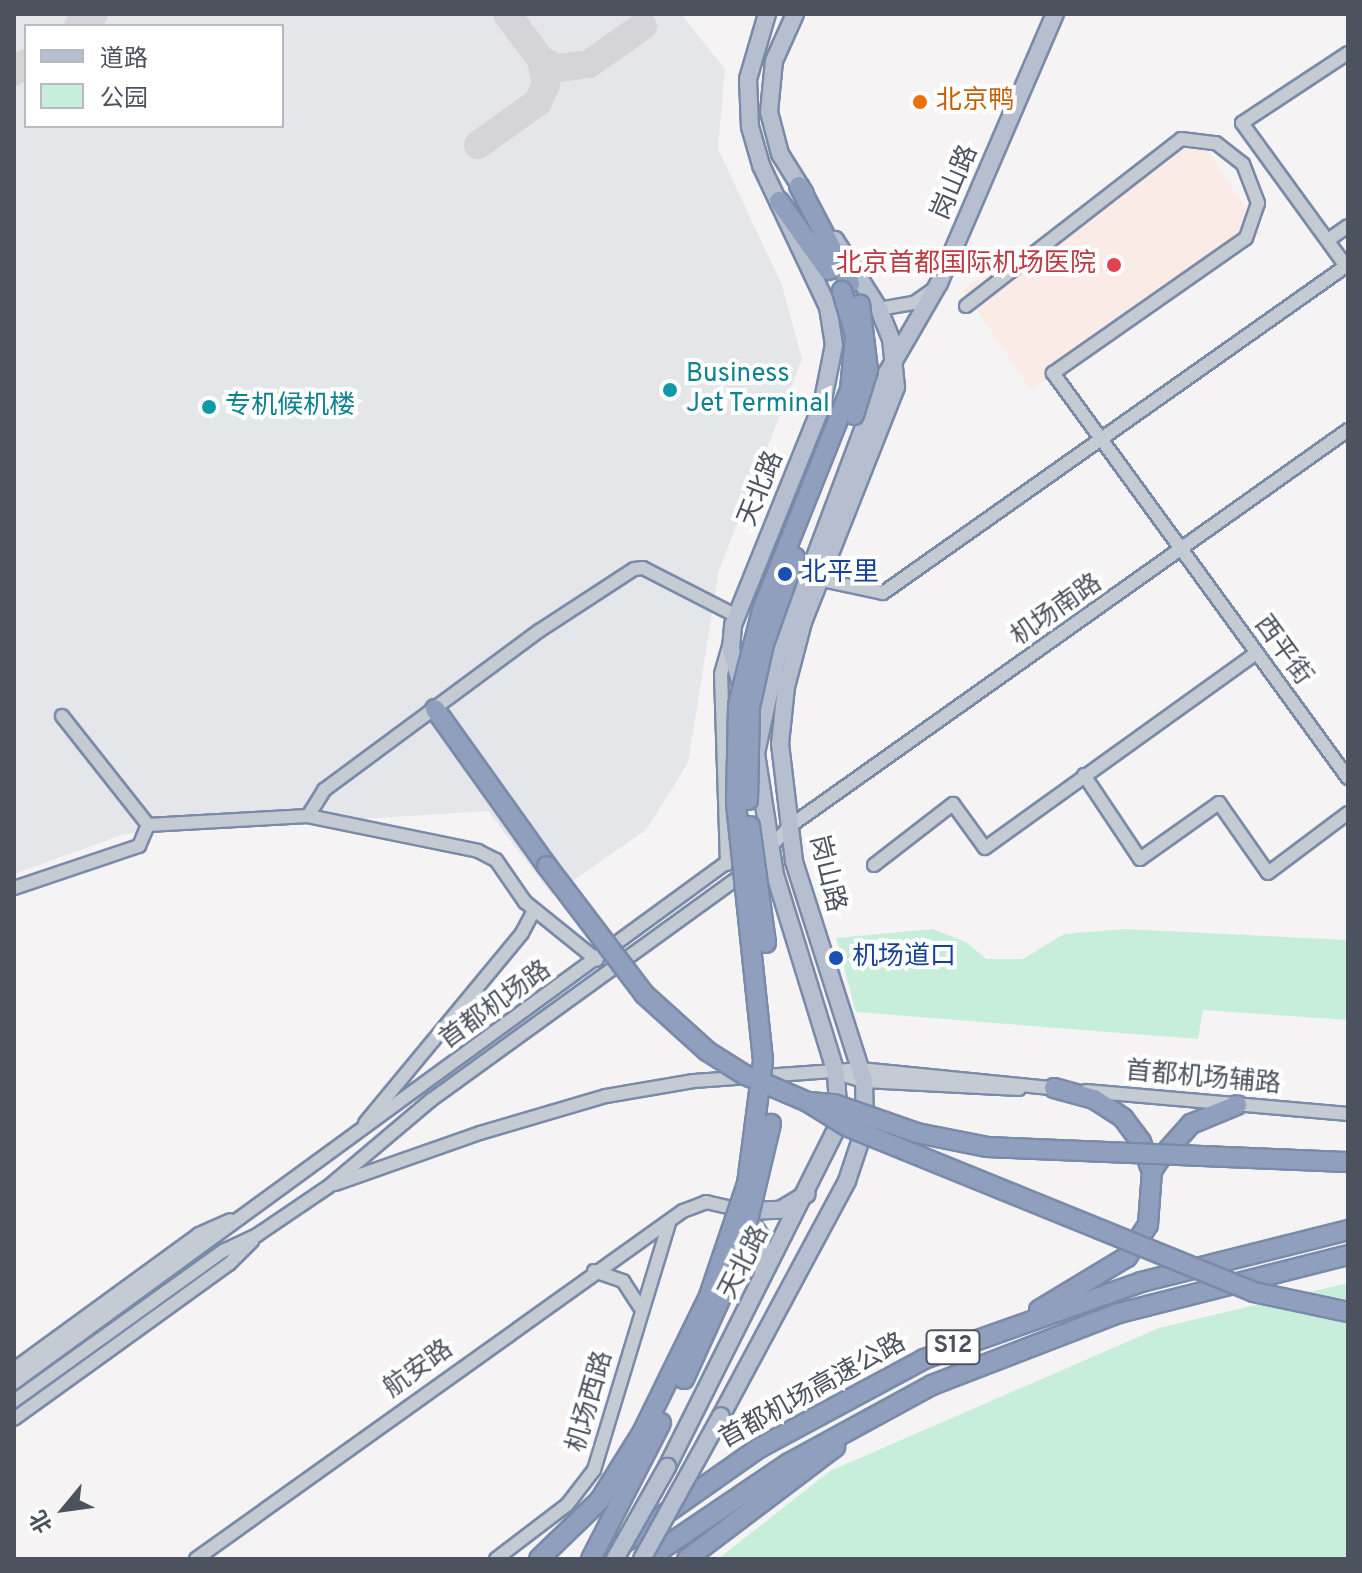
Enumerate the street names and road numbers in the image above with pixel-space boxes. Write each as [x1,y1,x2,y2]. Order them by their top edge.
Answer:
street label: 岗山路 [926,141,986,225]
street label: 天北路 [733,447,791,531]
street label: 机场南路 [1005,568,1109,654]
street label: 西平街 [1246,610,1318,692]
street label: 岗山路 [801,832,851,916]
street label: 首都机场路 [434,955,558,1057]
street label: 首都机场辅路 [1124,1057,1282,1101]
street label: 天北路 [713,1221,777,1305]
road number: S12 [925,1327,981,1367]
street label: 首都机场高速公路 [714,1328,912,1456]
street label: 航安路 [378,1334,460,1406]
street label: 机场西路 [562,1348,620,1456]

